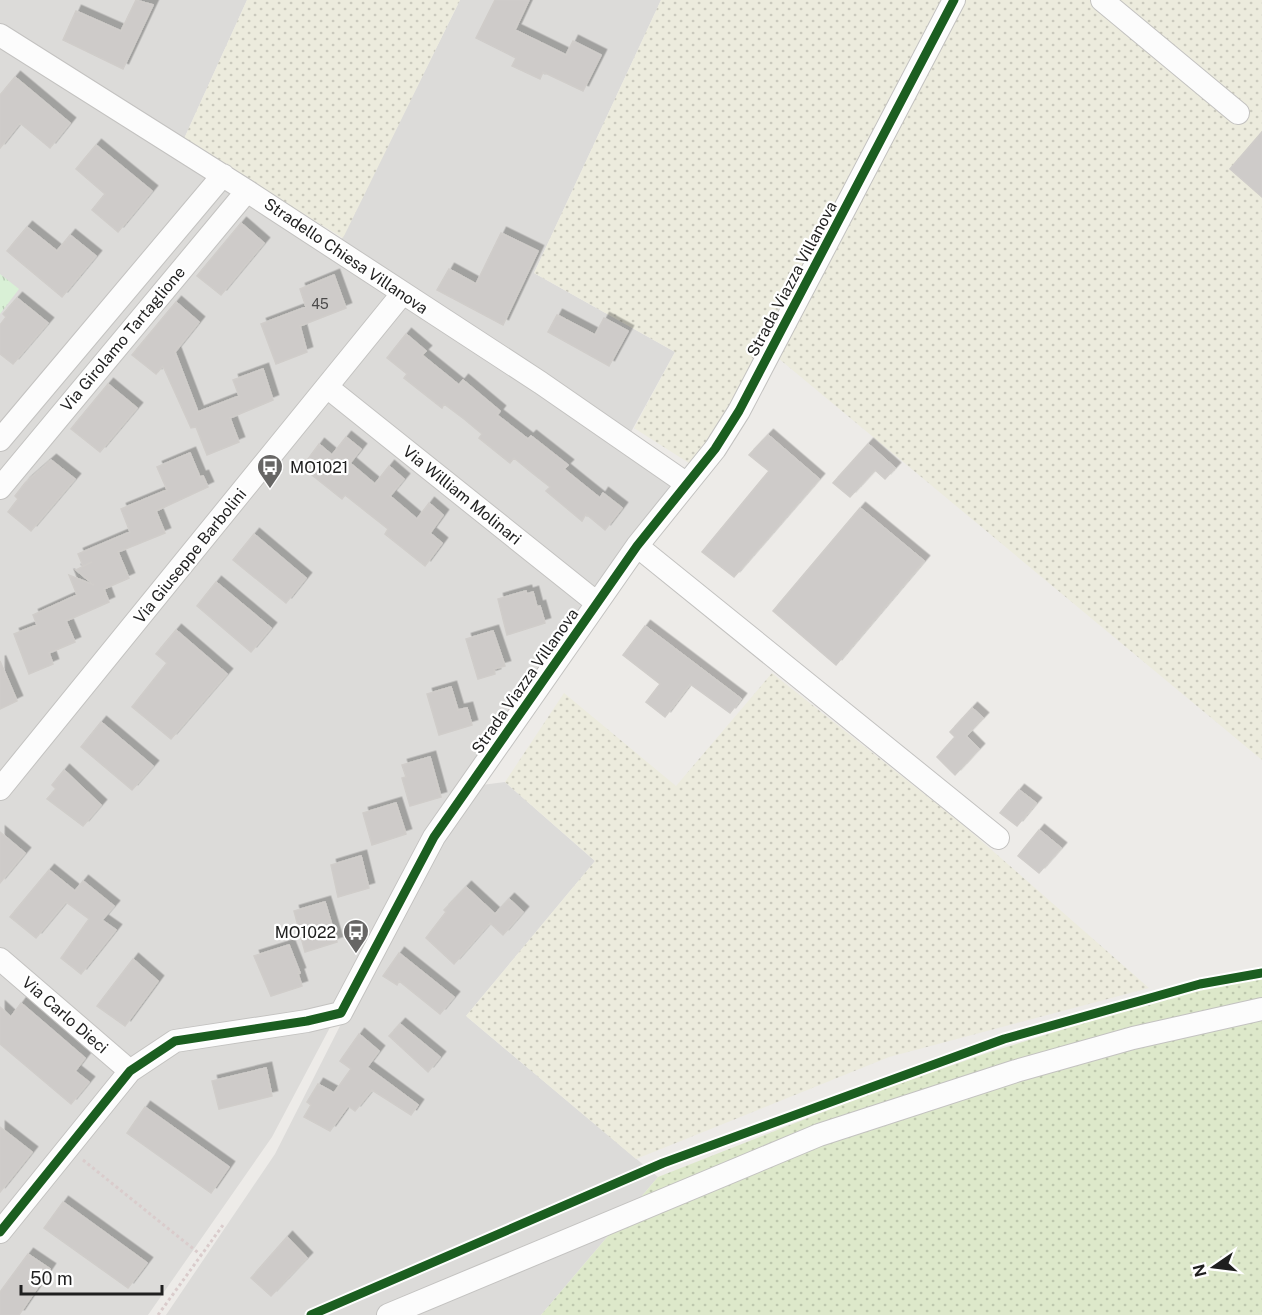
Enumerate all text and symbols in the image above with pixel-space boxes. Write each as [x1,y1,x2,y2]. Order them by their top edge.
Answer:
street label: Stradello Chiesa Villanova [260,194,432,318]
street label: Strada Viazza Villanova [743,198,841,360]
street label: Via Girolamo Tartaglione [57,263,189,415]
house number: 45 [311,296,329,312]
street label: Via William Molinari [399,442,525,548]
bus stop icon: MO1021 [255,452,285,490]
place label: MO1021 [290,458,348,477]
street label: Via Giuseppe Barbolini [130,485,250,627]
street label: Strada Viazza Villanova [468,605,582,757]
bus stop icon: MO1022 [341,917,371,955]
place label: MO1022 [275,923,336,942]
street label: Via Carlo Dieci [18,973,112,1057]
north arrow [1184,1237,1244,1297]
scale bar [21,1258,162,1296]
text: N [1189,1262,1211,1279]
text: 50 m [30,1268,73,1289]

